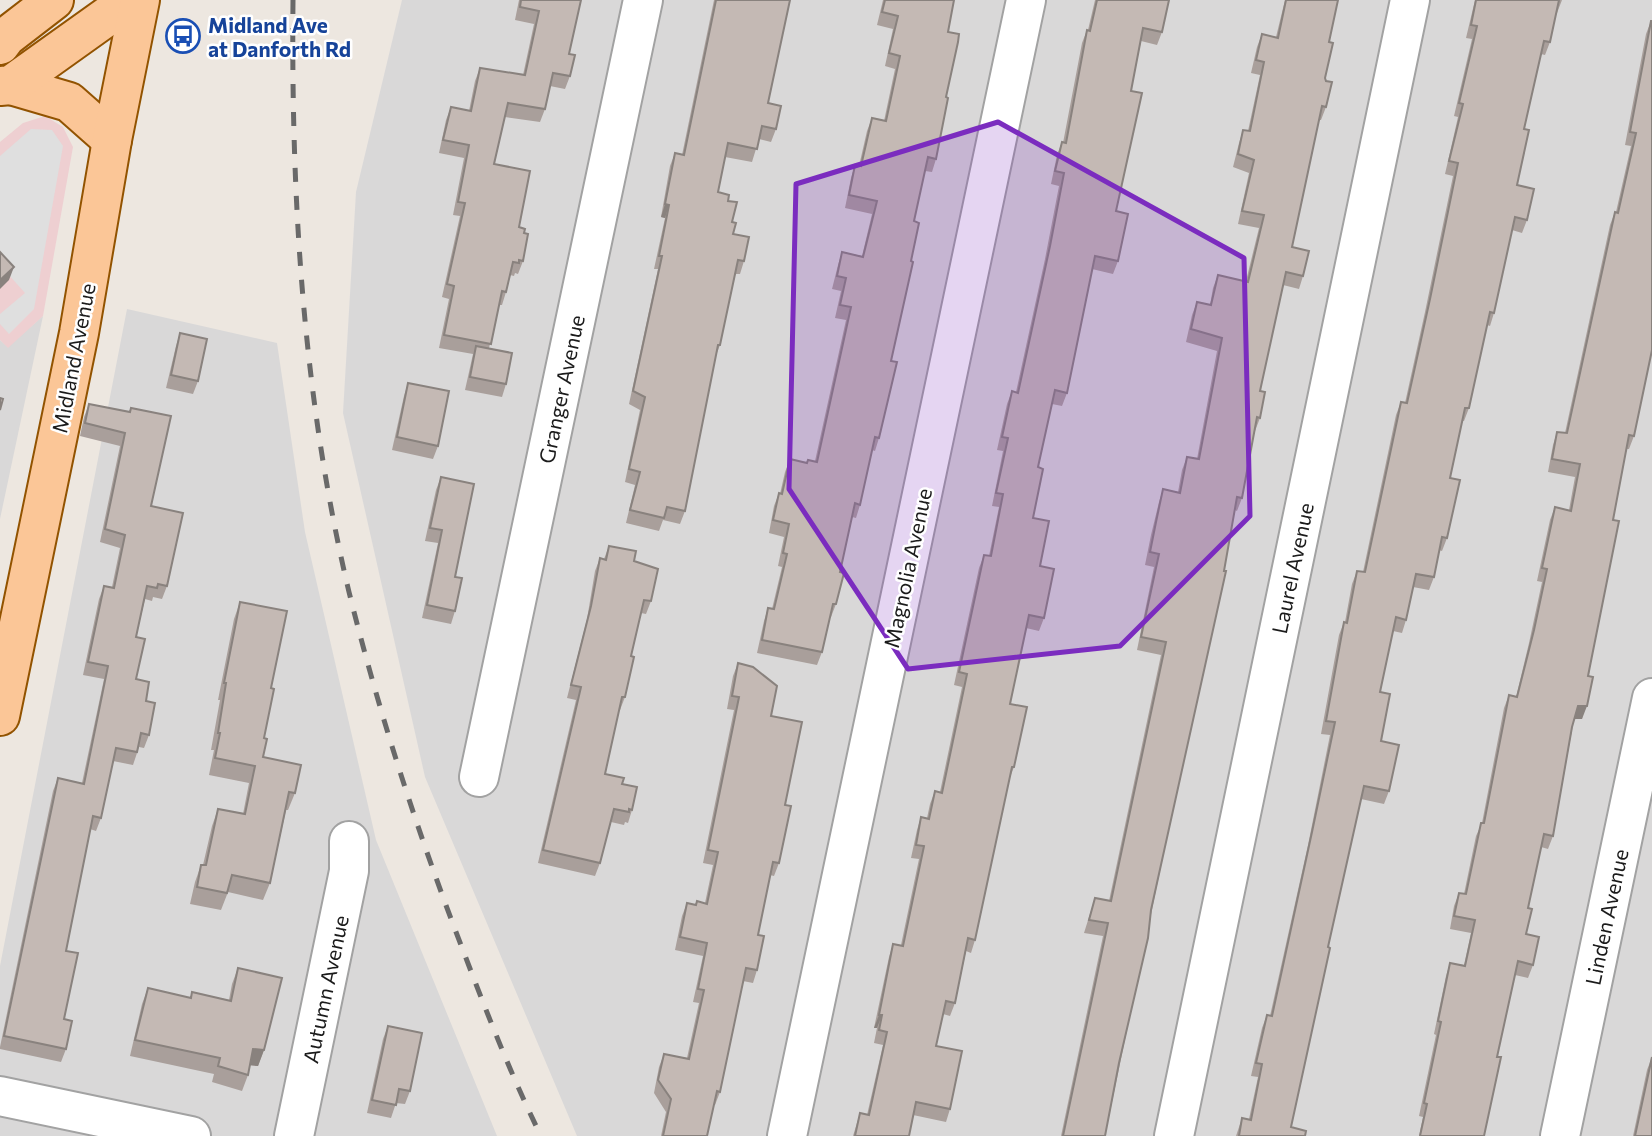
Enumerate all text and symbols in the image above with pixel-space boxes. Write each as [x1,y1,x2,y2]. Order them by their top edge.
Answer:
place label: Midland Ave at Danforth Rd [208,12,351,61]
bus stop icon: Midland Ave at Danforth Rd [164,17,202,55]
street label: Midland Avenue [46,281,100,435]
street label: Granger Avenue [533,312,589,466]
street label: Magnolia Avenue [878,486,936,650]
street label: Laurel Avenue [1266,500,1318,636]
street label: Linden Avenue [1579,847,1633,987]
street label: Autumn Avenue [297,913,353,1065]

